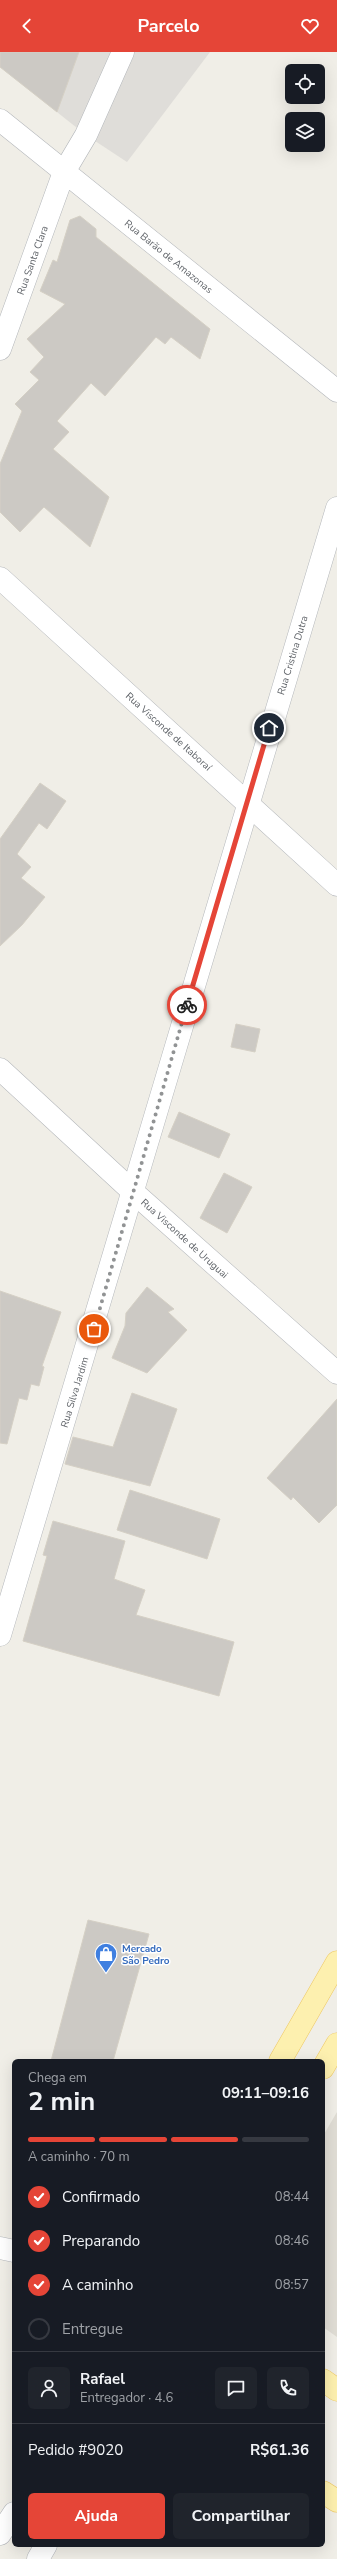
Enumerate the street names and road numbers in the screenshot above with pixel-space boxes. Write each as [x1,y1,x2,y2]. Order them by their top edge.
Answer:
street label: Rua Barão de Amazonas [121,217,216,297]
street label: Rua Santa Clara [14,224,52,297]
street label: Rua Cristina Dutra [274,614,312,697]
street label: Rua Visconde de Itaboraí [122,689,215,775]
street label: Rua Visconde de Uruguai [138,1196,231,1282]
street label: Rua Silva Jardim [58,1355,92,1429]

